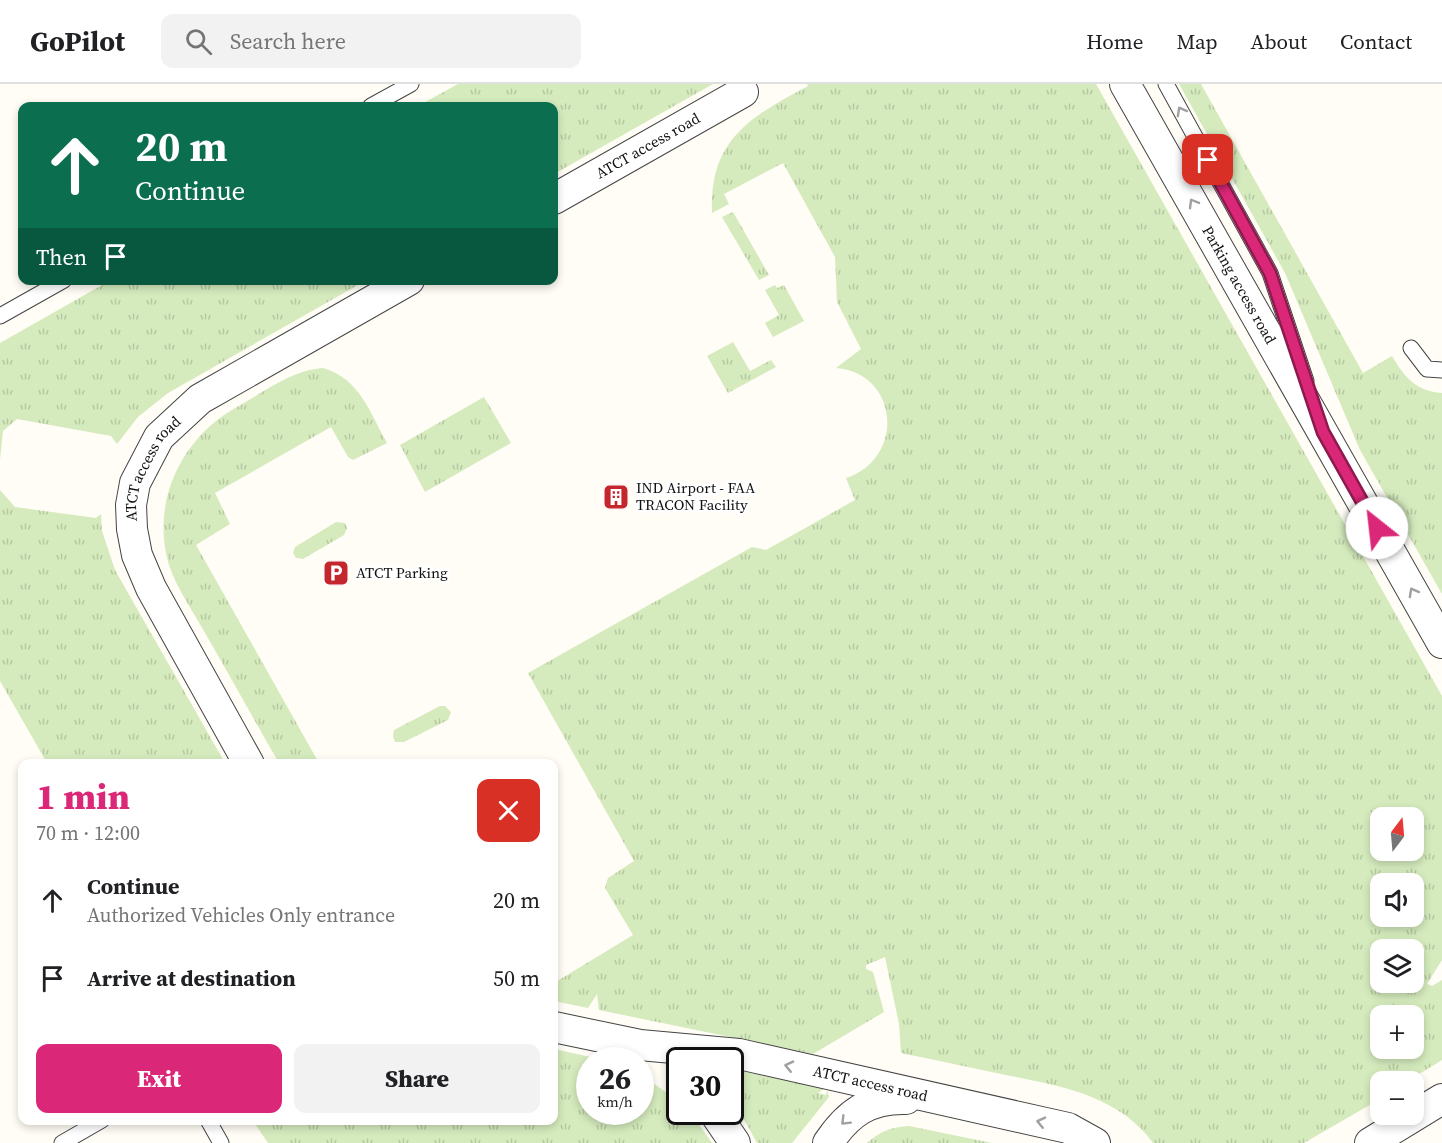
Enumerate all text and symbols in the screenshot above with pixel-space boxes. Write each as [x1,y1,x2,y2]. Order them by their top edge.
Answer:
search box [161,14,581,68]
text: GoPilot [30,22,125,60]
icon: search [182,25,215,58]
text: Search here [230,26,346,56]
text: Home [1086,27,1144,56]
text: Map [1177,27,1218,56]
text: About [1251,27,1307,56]
text: Contact [1340,27,1412,56]
street label: ATCT access road [592,107,704,183]
one-way arrow [1176,107,1188,117]
text: 20 m [135,117,228,175]
icon: ahead [36,126,114,204]
pin [1182,134,1233,185]
icon: arrive [1191,143,1224,176]
text: Continue [135,172,245,209]
one-way arrow [1189,199,1200,209]
street label: Parking access road [1198,222,1282,348]
icon: arrive [99,240,132,273]
text: Then [36,242,87,272]
street label: ATCT access road [120,411,185,522]
place label: IND Airport - FAA TRACON Facility [636,477,755,515]
building icon: IND Airport - FAA TRACON Facility [601,482,631,512]
position arrow [1345,496,1409,560]
parking icon: ATCT Parking [321,558,351,588]
place label: ATCT Parking [356,562,448,583]
one-way arrow [1409,588,1420,598]
text: 1 min [36,772,130,821]
button: close [477,779,540,842]
north arrow [1370,807,1424,861]
map controls [1370,807,1424,1125]
text: 70 m · 12:00 [36,819,140,847]
text: Continue [87,871,180,901]
button: sound [1370,873,1424,927]
icon: ahead [36,884,69,917]
text: 20 m [493,885,540,915]
text: Authorized Vehicles Only entrance [87,901,395,929]
button: layers [1370,939,1424,993]
icon: arrive [36,962,69,995]
text: Arrive at destination [87,963,296,993]
text: 50 m [493,963,540,993]
button: + [1370,1005,1424,1059]
button: Exit [36,1044,282,1113]
button: Share [294,1044,540,1113]
speed limit sign: 30 [666,1047,744,1125]
text: 26 [599,1058,631,1099]
one-way arrow [785,1060,795,1073]
street label: ATCT access road [811,1060,930,1106]
button: − [1370,1071,1424,1125]
text: km/h [597,1091,633,1112]
one-way arrow [841,1114,852,1124]
one-way arrow [1036,1117,1046,1130]

